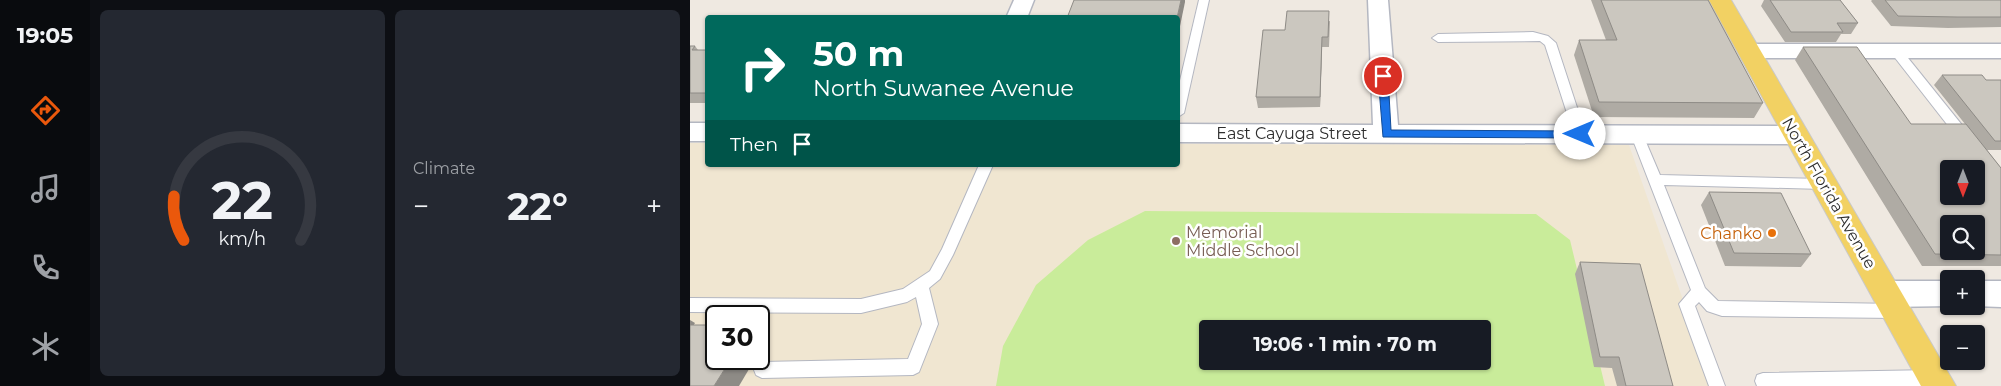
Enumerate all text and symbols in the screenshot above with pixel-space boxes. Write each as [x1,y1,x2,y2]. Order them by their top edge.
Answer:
text: 19:05 [17,22,73,49]
text: 50 m [813,32,904,75]
icon: right [730,35,795,100]
pin [1362,55,1404,97]
icon: arrive [1369,62,1397,90]
text: North Suwanee Avenue [813,75,1074,102]
icon: directions [28,93,63,128]
position arrow [1553,107,1605,159]
street label: North Florida Avenue [1778,114,1880,272]
street label: East Cayuga Street [1216,124,1368,143]
icon: arrive [788,130,816,158]
text: Then [730,133,778,156]
text: Climate [413,159,475,178]
north arrow [1940,160,1985,205]
map controls [1940,160,1985,370]
text: 22 [212,169,273,232]
icon: music [28,171,63,206]
text: 22° [507,183,568,230]
text: − [413,189,429,223]
text: + [646,189,662,223]
button: search [1940,215,1985,260]
place label: Memorial Middle School [1186,223,1299,260]
place label: Chanko [1700,224,1762,243]
marker: Chanko [1766,227,1778,239]
text: km/h [219,228,266,249]
marker: Memorial Middle School [1170,235,1182,247]
icon: phone [28,250,63,285]
button: + [1940,270,1985,315]
speed limit sign: 30 [705,305,770,370]
button: − [1940,325,1985,370]
icon: climate [28,329,63,364]
text: 19:06 · 1 min · 70 m [1253,333,1437,356]

